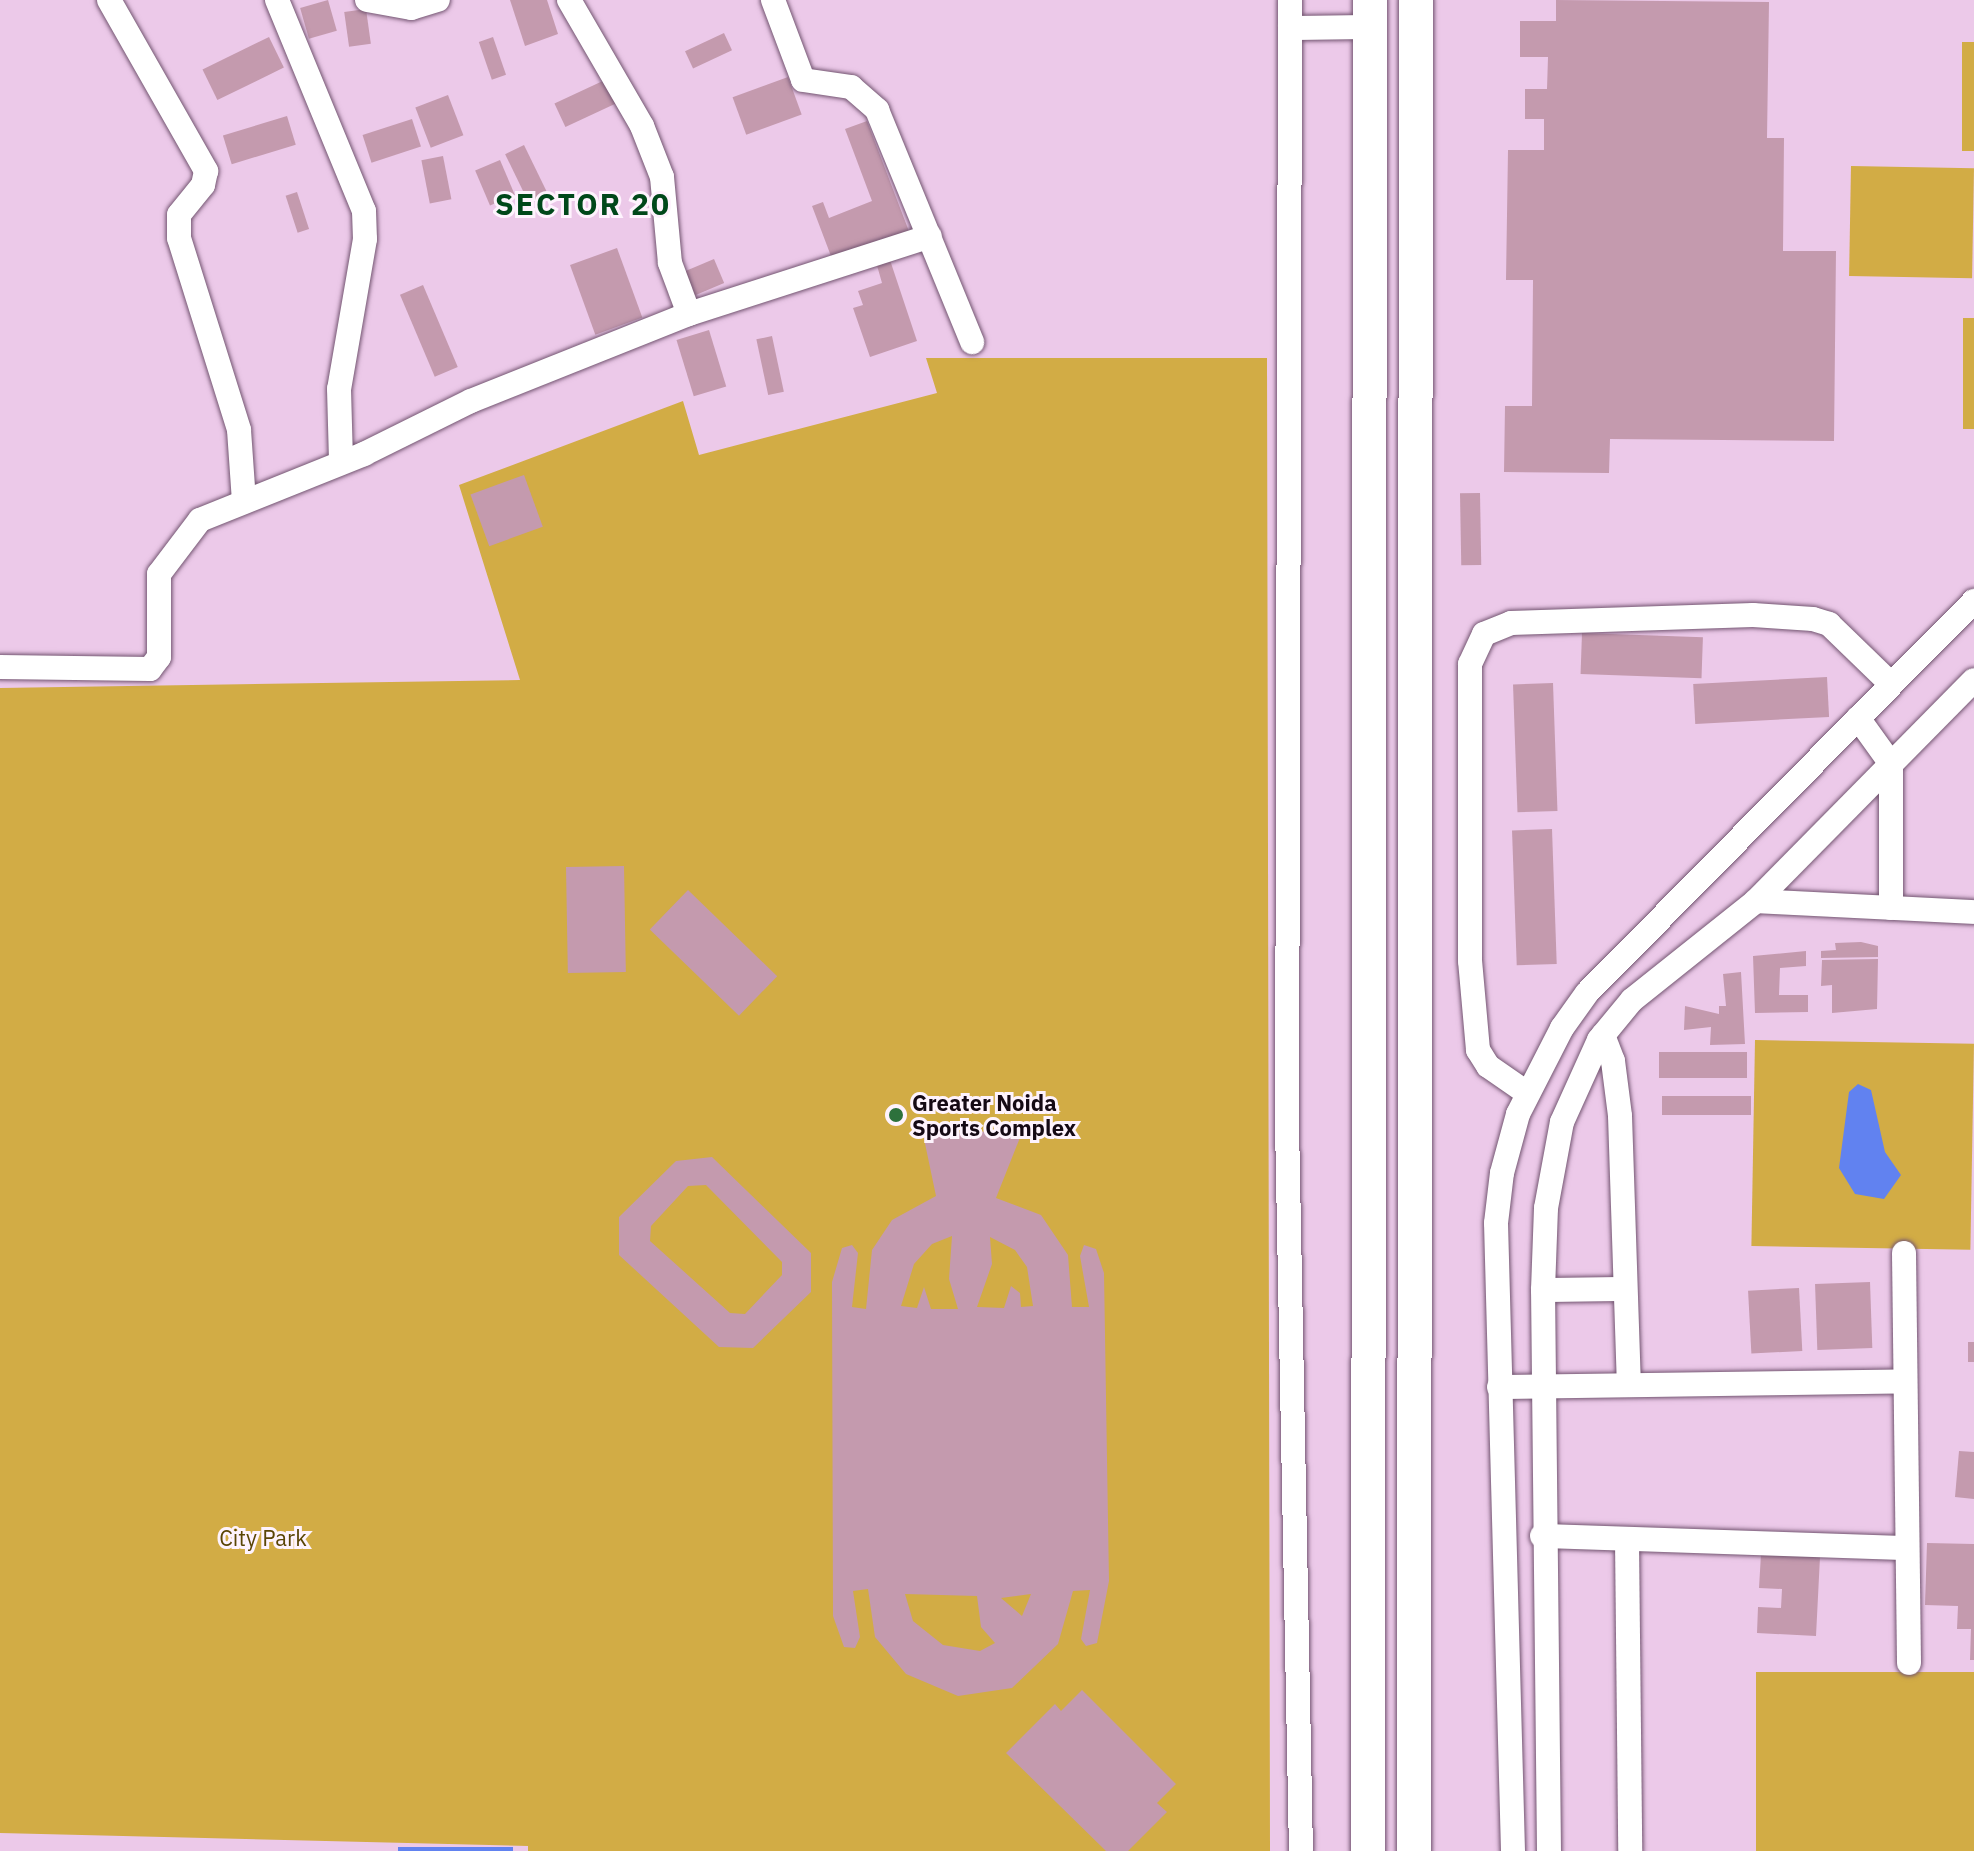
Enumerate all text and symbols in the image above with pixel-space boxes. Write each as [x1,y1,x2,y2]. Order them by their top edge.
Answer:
district label: SECTOR 20 [495,186,671,222]
place label: Greater Noida Sports Complex [912,1089,1076,1140]
marker: Greater Noida Sports Complex [887,1106,905,1124]
park label: City Park [219,1525,307,1551]

